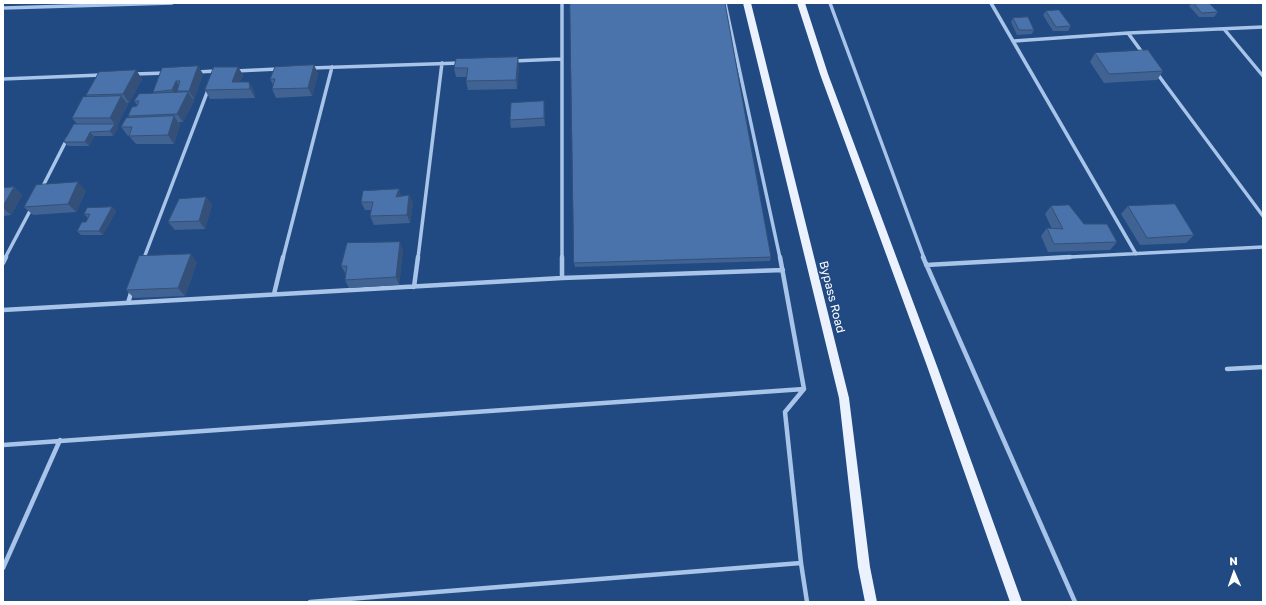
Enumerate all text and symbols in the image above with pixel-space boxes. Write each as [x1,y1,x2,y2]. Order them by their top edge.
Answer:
street label: Bypass Road [816,259,848,335]
north arrow [1214,553,1254,593]
text: N [1229,554,1238,567]

